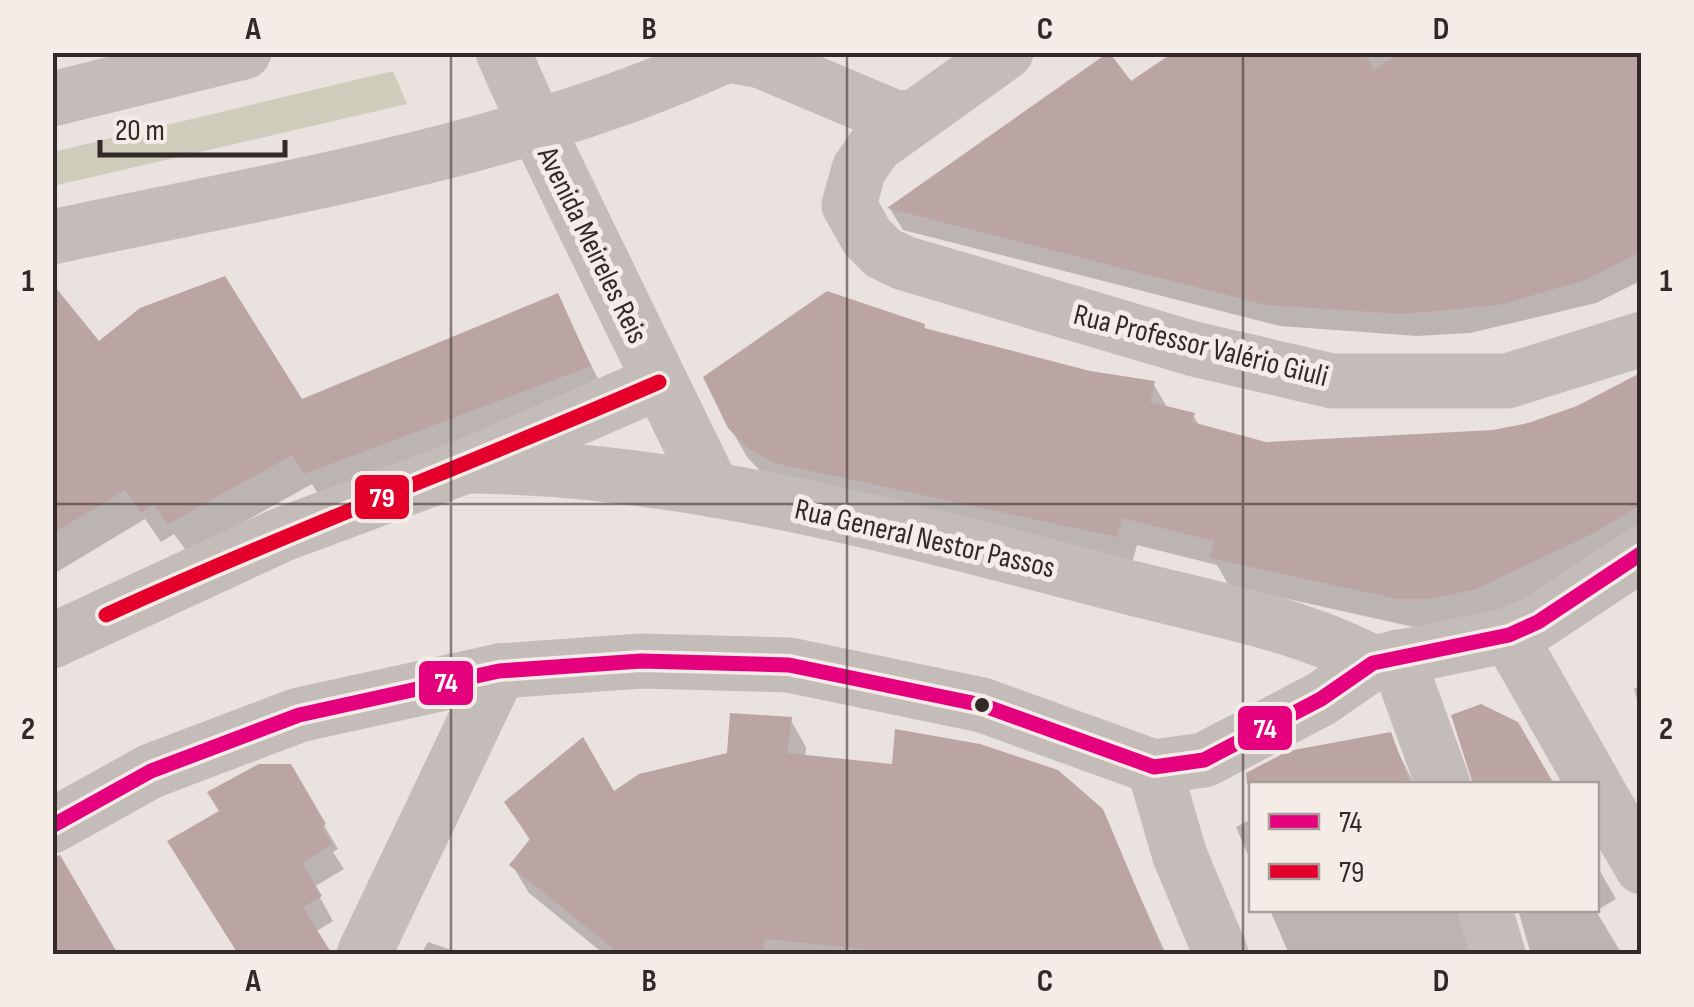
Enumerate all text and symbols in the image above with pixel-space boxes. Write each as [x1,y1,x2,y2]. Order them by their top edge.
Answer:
text: A [244,10,261,49]
text: B [641,10,657,49]
text: C [1037,10,1053,49]
text: D [1433,10,1449,49]
scale bar [100,95,285,157]
text: 20 m [115,113,165,149]
street label: Avenida Meireles Reis [529,141,655,349]
text: 1 [22,262,35,301]
text: 1 [1660,262,1673,301]
street label: Rua Professor Valério Giuli [1070,297,1332,395]
line badge: 79 [353,473,411,521]
text: 79 [369,482,395,515]
street label: Rua General Nestor Passos [791,492,1058,586]
line badge: 74 [417,659,475,707]
text: 74 [434,667,458,700]
unlabelled marker [972,695,992,715]
line badge: 74 [1236,704,1294,752]
text: 2 [21,710,35,749]
text: 2 [1659,710,1673,749]
text: 74 [1253,713,1277,746]
legend [1249,782,1599,912]
text: 74 [1339,805,1362,841]
text: 79 [1339,855,1364,891]
text: A [244,962,261,1001]
text: B [641,962,657,1001]
text: C [1037,962,1053,1001]
text: D [1433,962,1449,1001]

